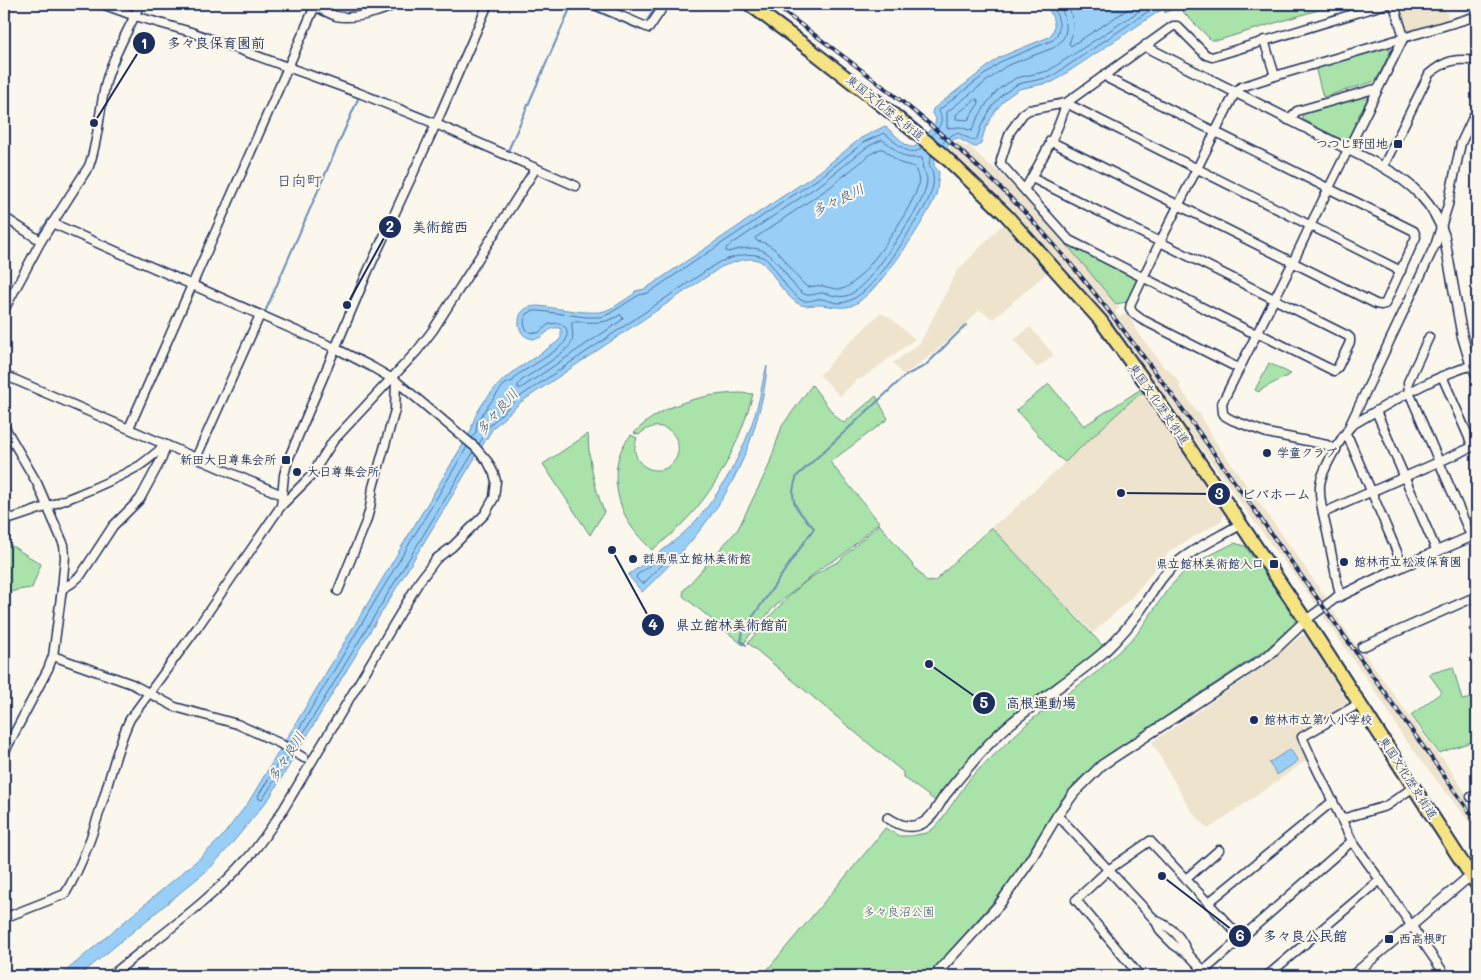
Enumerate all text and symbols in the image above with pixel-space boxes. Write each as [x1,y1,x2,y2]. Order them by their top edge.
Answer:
callout: 多々良保育園前 [132,29,275,58]
text: 1 [141,33,147,53]
text: 多々良保育園前 [167,33,265,52]
street label: 東国文化歴史街道 [843,71,928,144]
place label: つつじ野団地 [1316,135,1388,151]
marker: つつじ野団地 [1392,138,1404,150]
district label: 日向町 [276,170,322,190]
water label: 多々良川 [808,179,867,220]
callout: 美術館西 [377,213,478,242]
text: 2 [386,216,394,236]
text: 美術館西 [412,217,468,236]
street label: 東国文化歴史街道 [1126,360,1194,447]
water label: 多々良川 [471,384,522,439]
place label: 学童クラブ [1277,444,1337,460]
marker: 学童クラブ [1261,447,1273,459]
place label: 新田大日尊集会所 [180,451,277,467]
marker: 新田大日尊集会所 [280,454,292,466]
place label: 大日尊集会所 [307,463,380,479]
marker: 大日尊集会所 [291,466,303,478]
callout: ビバホーム [1206,479,1321,508]
text: 3 [1214,483,1224,503]
text: ビバホーム [1241,484,1311,503]
place label: 群馬県立館林美術館 [643,550,751,566]
marker: 群馬県立館林美術館 [627,553,639,565]
place label: 館林市立松波保育園 [1354,553,1462,569]
place label: 県立館林美術館入口 [1156,555,1264,571]
marker: 館林市立松波保育園 [1338,556,1350,568]
marker: 県立館林美術館入口 [1268,558,1280,570]
callout: 県立館林美術館前 [641,610,798,639]
text: 4 [648,614,658,634]
text: 県立館林美術館前 [676,615,788,634]
callout: 高根運動場 [971,688,1086,717]
text: 5 [980,692,989,712]
text: 高根運動場 [1006,693,1076,712]
place label: 館林市立第八小学校 [1264,711,1372,727]
marker: 館林市立第八小学校 [1248,714,1260,726]
water label: 多々良川 [262,728,309,785]
street label: 東国文化歴史街道 [1376,733,1442,822]
park label: 多々良沼公園 [863,903,935,919]
callout: 多々良公民館 [1228,922,1357,951]
text: 6 [1235,925,1245,945]
text: 多々良公民館 [1263,926,1347,945]
place label: 西高根町 [1399,930,1447,946]
marker: 西高根町 [1383,933,1395,945]

